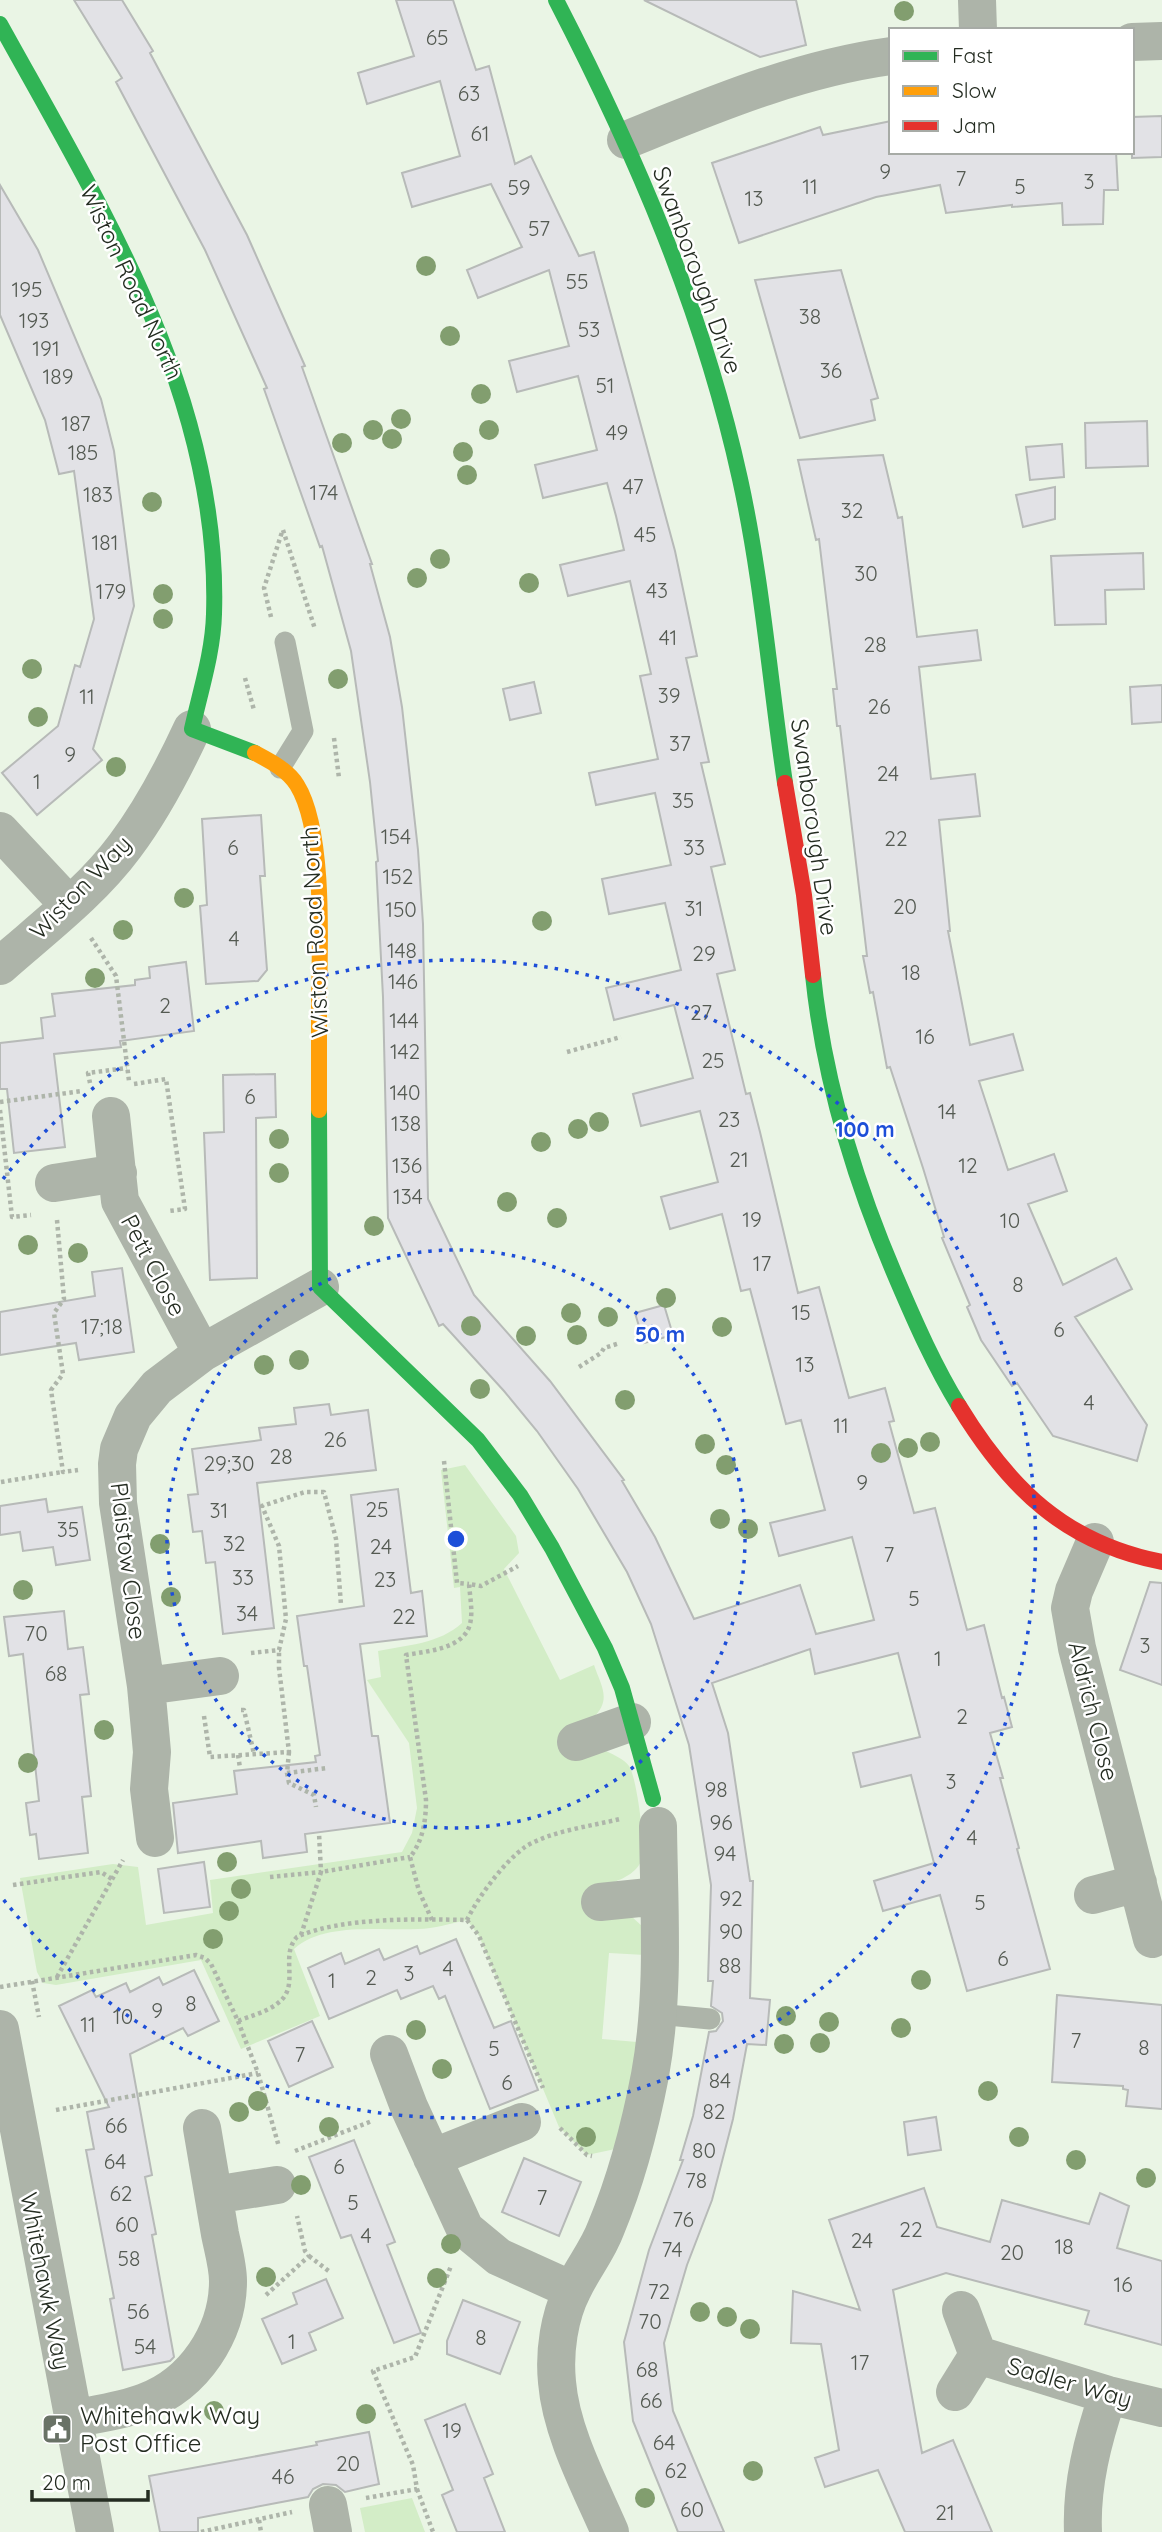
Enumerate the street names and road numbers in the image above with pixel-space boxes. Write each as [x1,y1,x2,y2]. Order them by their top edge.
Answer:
street label: Swanborough Drive [647,162,749,378]
street label: Wiston Road North [74,180,190,384]
street label: Swanborough Drive [785,717,845,937]
street label: Wiston Road North [293,826,335,1038]
street label: Wiston Way [23,829,137,945]
street label: Pett Close [115,1209,193,1321]
street label: Plaistow Close [104,1481,154,1641]
street label: Aldrich Close [1062,1638,1126,1784]
street label: Whitehawk Way [14,2190,78,2372]
street label: Sadler Way [1004,2350,1136,2414]

